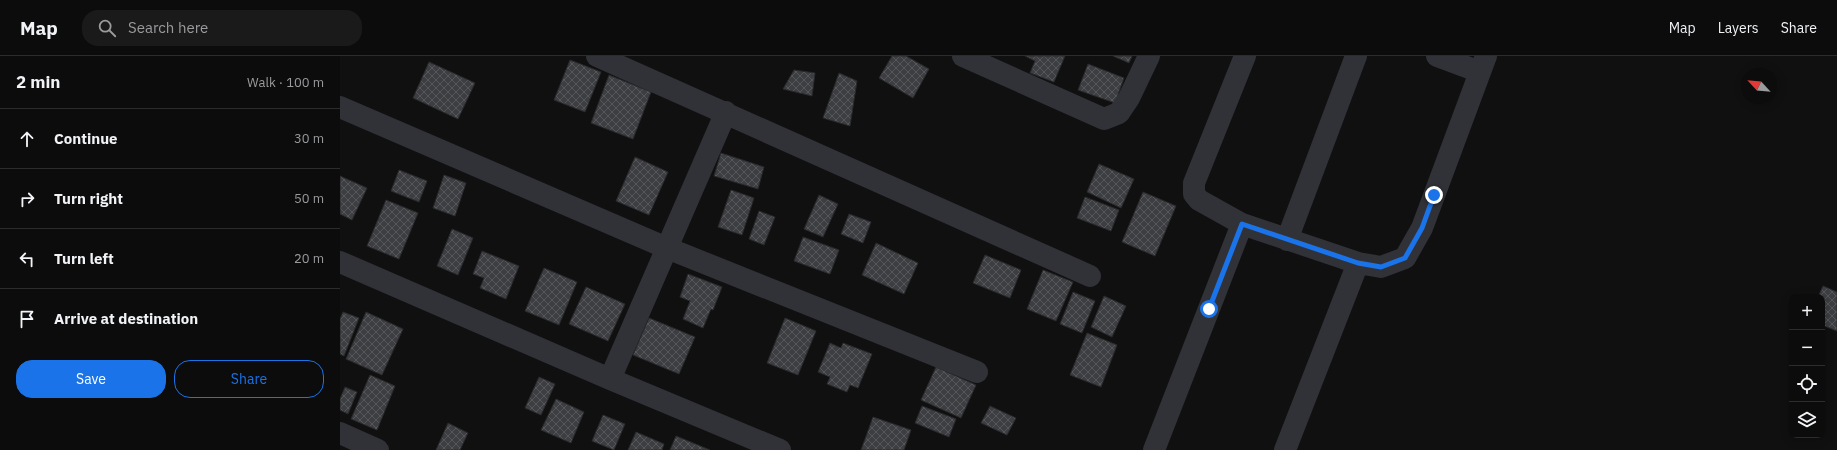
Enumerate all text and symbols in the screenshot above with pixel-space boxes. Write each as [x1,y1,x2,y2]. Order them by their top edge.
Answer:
search box [82,10,362,46]
text: Map [20,16,58,40]
icon: search [96,17,118,39]
text: Search here [128,18,208,37]
text: Map [1669,19,1696,37]
text: Layers [1718,19,1759,37]
text: Share [1781,19,1817,37]
north arrow [1741,68,1777,104]
text: 2 min [16,71,60,93]
text: Walk · 100 m [247,74,324,91]
icon: ahead [16,128,38,150]
text: Continue [54,129,118,148]
text: 30 m [294,130,324,147]
route end [1425,186,1443,204]
icon: right [16,188,38,210]
text: Turn right [54,189,123,208]
text: 50 m [294,190,324,207]
icon: left [16,248,38,270]
text: Turn left [54,249,114,268]
text: 20 m [294,250,324,267]
map controls [1789,294,1825,438]
button: + [1789,294,1825,330]
route start [1200,300,1218,318]
icon: arrive [16,308,38,330]
text: Arrive at destination [54,309,198,328]
button: − [1789,330,1825,366]
button: Save [16,360,166,398]
button: Share [174,360,324,398]
button: locate [1789,366,1825,402]
button: layers [1789,402,1825,438]

